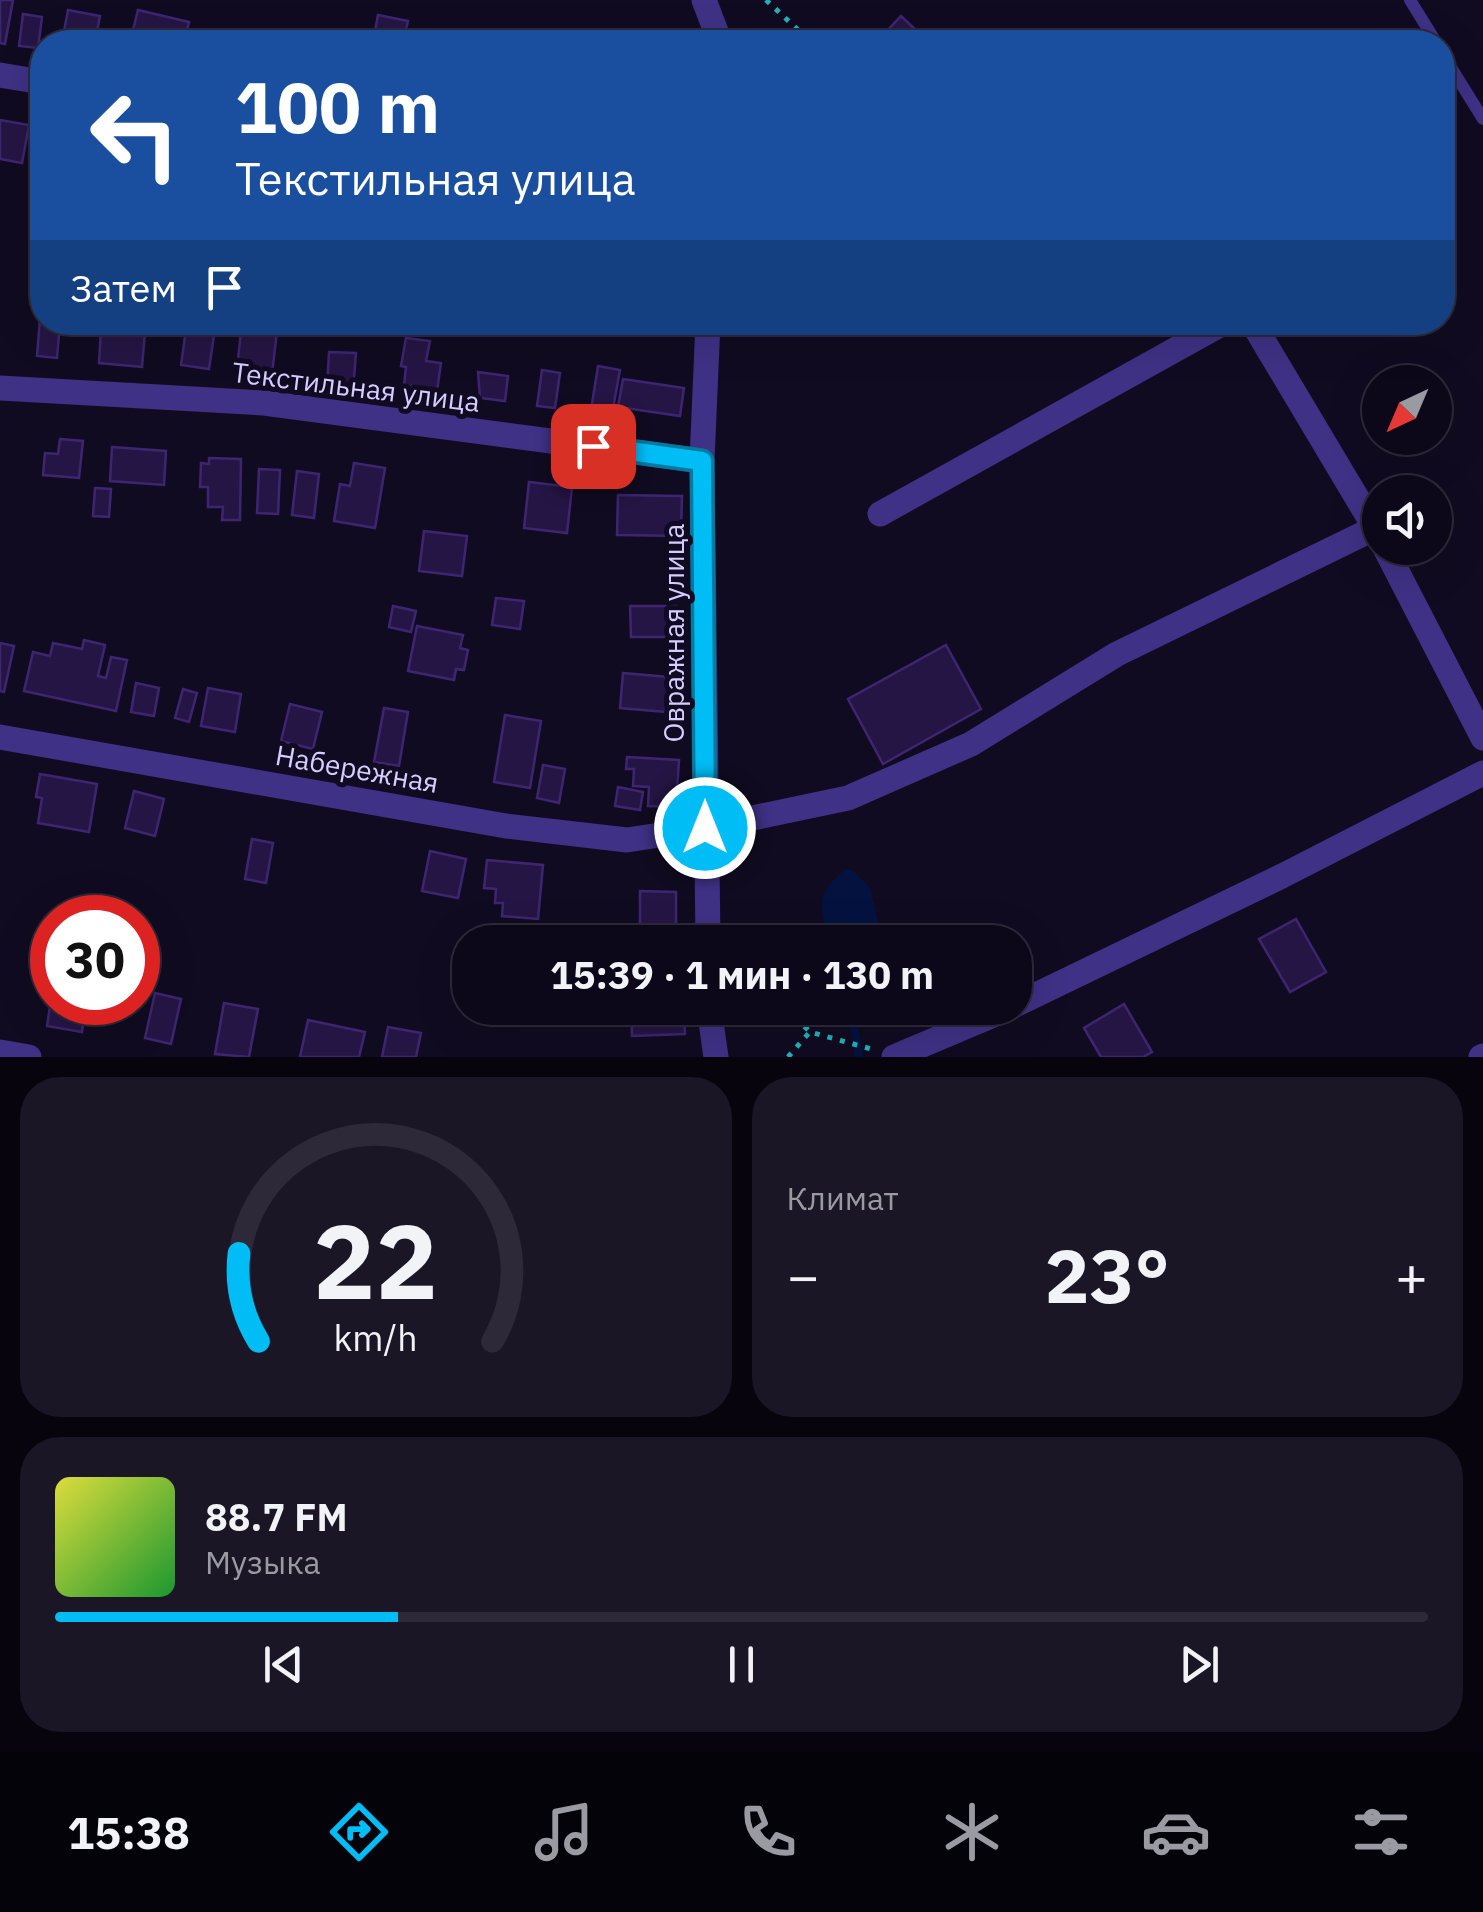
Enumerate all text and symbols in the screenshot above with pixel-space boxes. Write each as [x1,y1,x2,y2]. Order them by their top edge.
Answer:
text: 100 m [235,61,440,152]
icon: left [70,70,200,200]
text: Текстильная улица [235,149,636,207]
icon: arrive [197,260,252,315]
text: Затем [70,263,177,312]
street label: Текстильная улица [230,353,482,420]
north arrow [1362,365,1452,455]
map controls [1362,365,1452,565]
pin [551,404,636,489]
icon: arrive [566,419,621,474]
button: sound [1362,475,1452,565]
street label: Овражная улица [655,524,692,742]
street label: Набережная [273,736,442,801]
position arrow [653,776,757,880]
speed limit sign: 30 [30,895,160,1025]
text: 15:39 · 1 мин · 130 m [550,950,934,999]
text: Климат [787,1177,899,1219]
text: 22 [313,1192,438,1328]
text: 23° [1045,1226,1170,1324]
text: − [787,1240,820,1311]
text: + [1395,1240,1428,1311]
text: km/h [334,1314,418,1361]
text: 88.7 FM [205,1492,348,1541]
text: Музыка [205,1541,321,1583]
icon: previous [256,1637,311,1692]
icon: pause [714,1637,769,1692]
icon: next [1172,1637,1227,1692]
icon: directions [324,1797,394,1867]
icon: music [529,1797,599,1867]
icon: phone [733,1797,803,1867]
icon: climate [937,1797,1007,1867]
icon: car [1141,1797,1211,1867]
icon: filters [1346,1797,1416,1867]
text: 15:38 [67,1803,190,1861]

